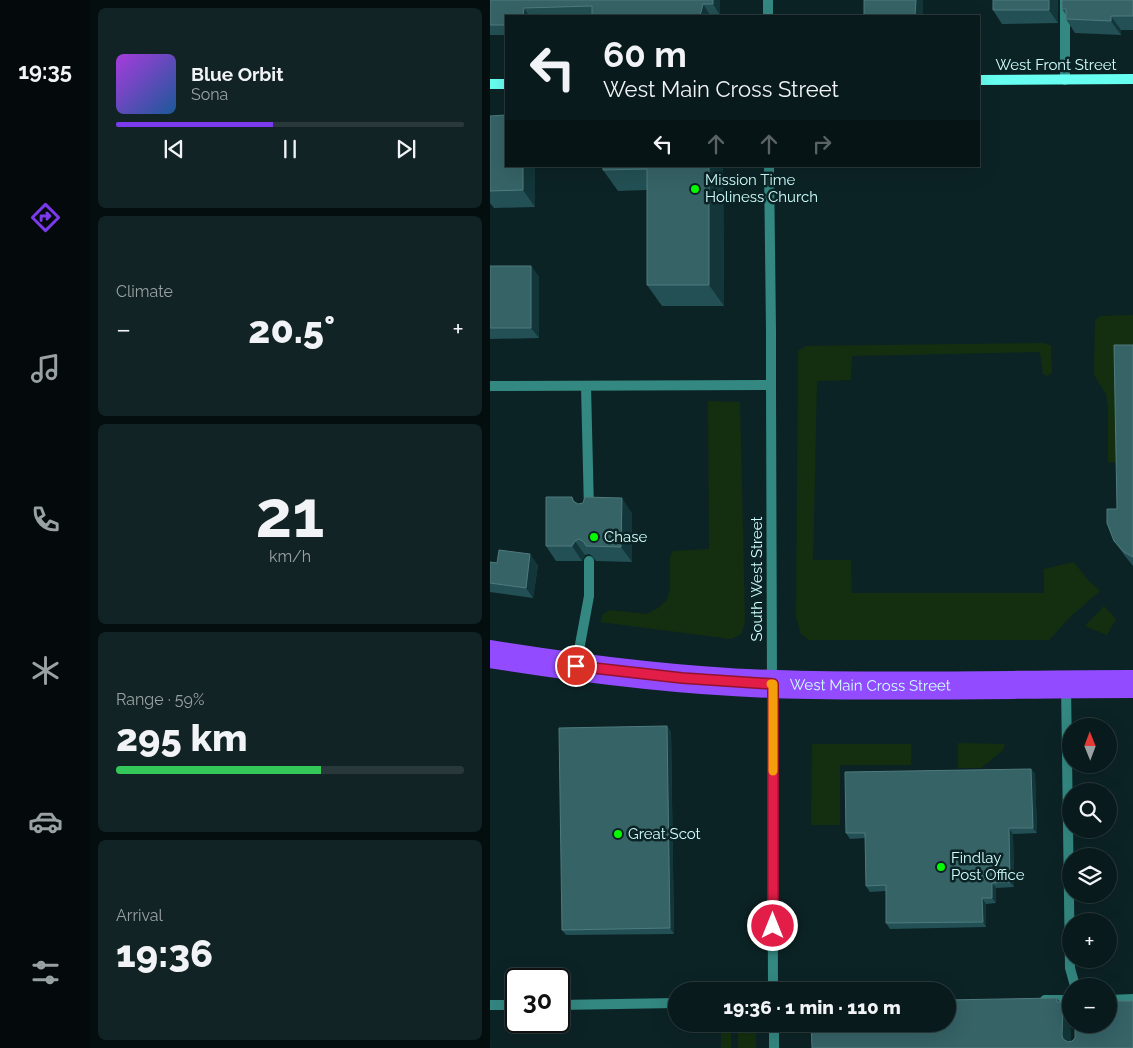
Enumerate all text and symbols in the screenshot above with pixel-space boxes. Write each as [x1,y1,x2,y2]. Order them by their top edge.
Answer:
text: 60 m [603,34,687,75]
icon: left [520,35,585,100]
street label: West Front Street [996,56,1116,74]
text: 19:35 [18,58,72,84]
text: Blue Orbit [191,63,283,85]
text: West Main Cross Street [603,76,839,102]
text: Sona [191,85,228,104]
icon: left [649,130,677,158]
icon: ahead [702,130,730,158]
icon: ahead [755,130,783,158]
icon: right [808,130,836,158]
icon: previous [160,135,188,163]
icon: pause [276,135,304,163]
icon: next [392,135,420,163]
place label: Mission Time Holiness Church [705,171,818,206]
marker: Mission Time Holiness Church [689,183,701,195]
icon: directions [28,200,63,235]
text: Climate [116,282,173,301]
text: 20.5° [248,307,335,352]
text: − [116,313,131,346]
text: + [452,313,464,346]
icon: music [28,351,63,386]
text: 21 [256,476,324,552]
icon: phone [28,502,63,537]
street label: South West Street [748,516,766,642]
place label: Chase [604,528,647,546]
marker: Chase [588,531,600,543]
text: km/h [269,547,311,566]
pin [555,645,597,687]
icon: arrive [562,652,590,680]
icon: climate [28,653,63,688]
street label: West Main Cross Street [790,676,951,695]
text: Range · 59% [116,690,204,709]
text: 295 km [116,715,248,760]
north arrow [1062,718,1118,772]
map controls [1062,718,1117,1033]
button: search [1062,783,1117,838]
icon: car [28,804,63,839]
place label: Great Scot [628,825,701,843]
marker: Great Scot [612,828,624,840]
button: layers [1062,848,1117,903]
place label: Findlay Post Office [951,849,1025,884]
marker: Findlay Post Office [935,861,947,873]
position arrow [746,899,798,951]
text: Arrival [116,906,163,925]
button: + [1062,913,1117,968]
text: 19:36 [116,931,213,976]
icon: filters [28,955,63,990]
speed limit sign: 30 [505,968,570,1033]
button: − [1062,978,1117,1033]
text: 19:36 · 1 min · 110 m [723,996,901,1018]

